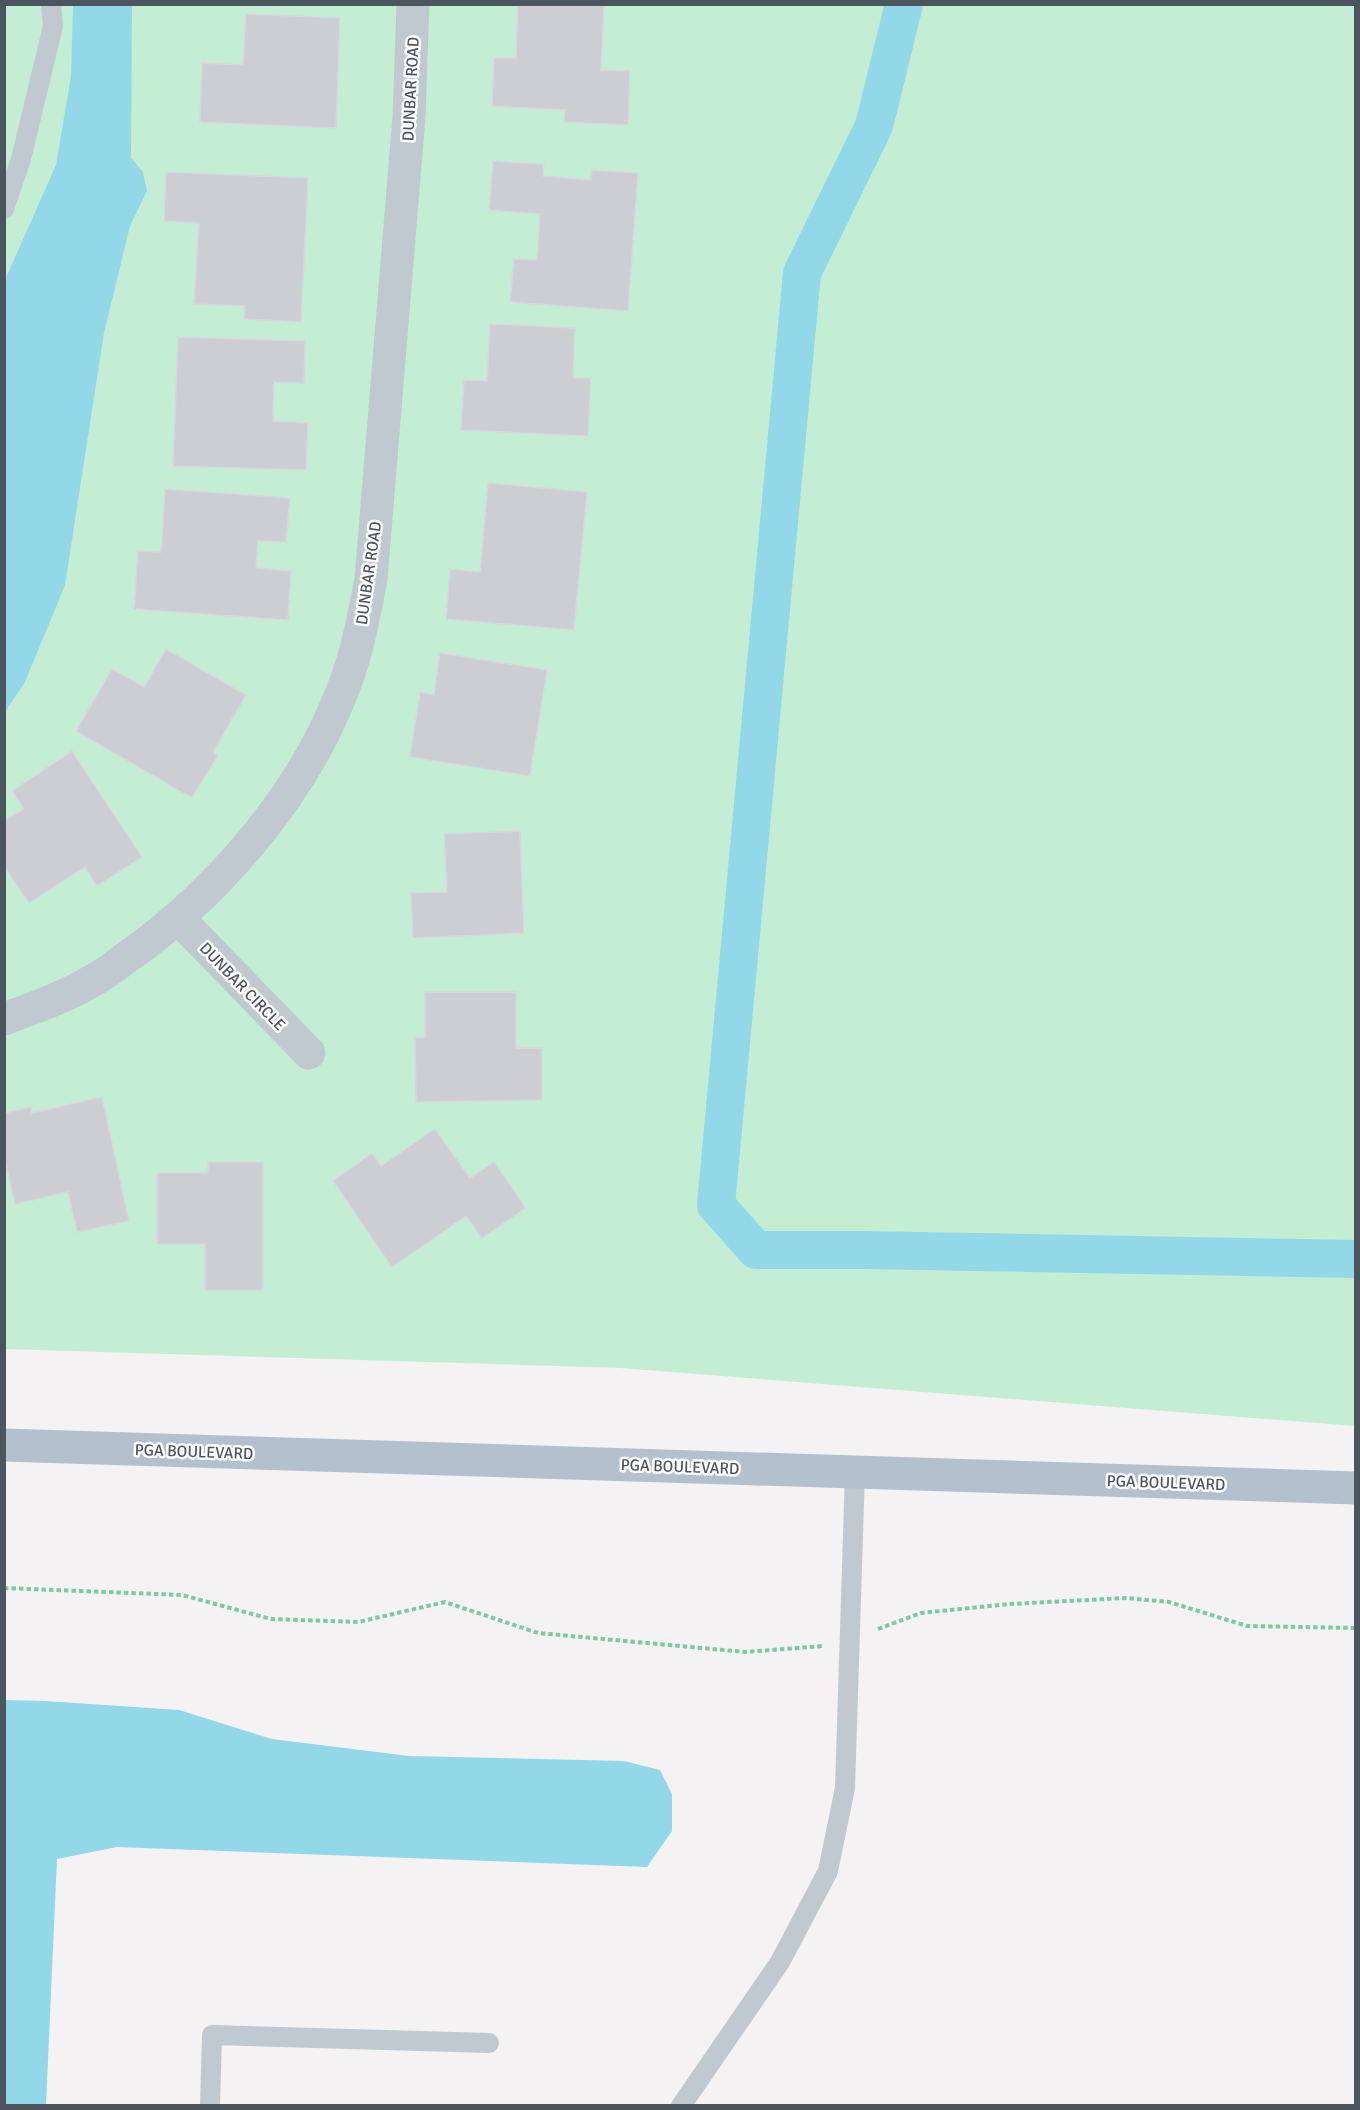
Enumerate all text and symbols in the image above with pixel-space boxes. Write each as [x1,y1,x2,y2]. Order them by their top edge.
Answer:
street label: DUNBAR ROAD [398,36,424,142]
street label: DUNBAR ROAD [352,520,386,626]
street label: DUNBAR CIRCLE [195,938,289,1035]
street label: PGA BOULEVARD [134,1440,254,1464]
street label: PGA BOULEVARD [620,1455,740,1479]
street label: PGA BOULEVARD [1106,1471,1226,1495]

